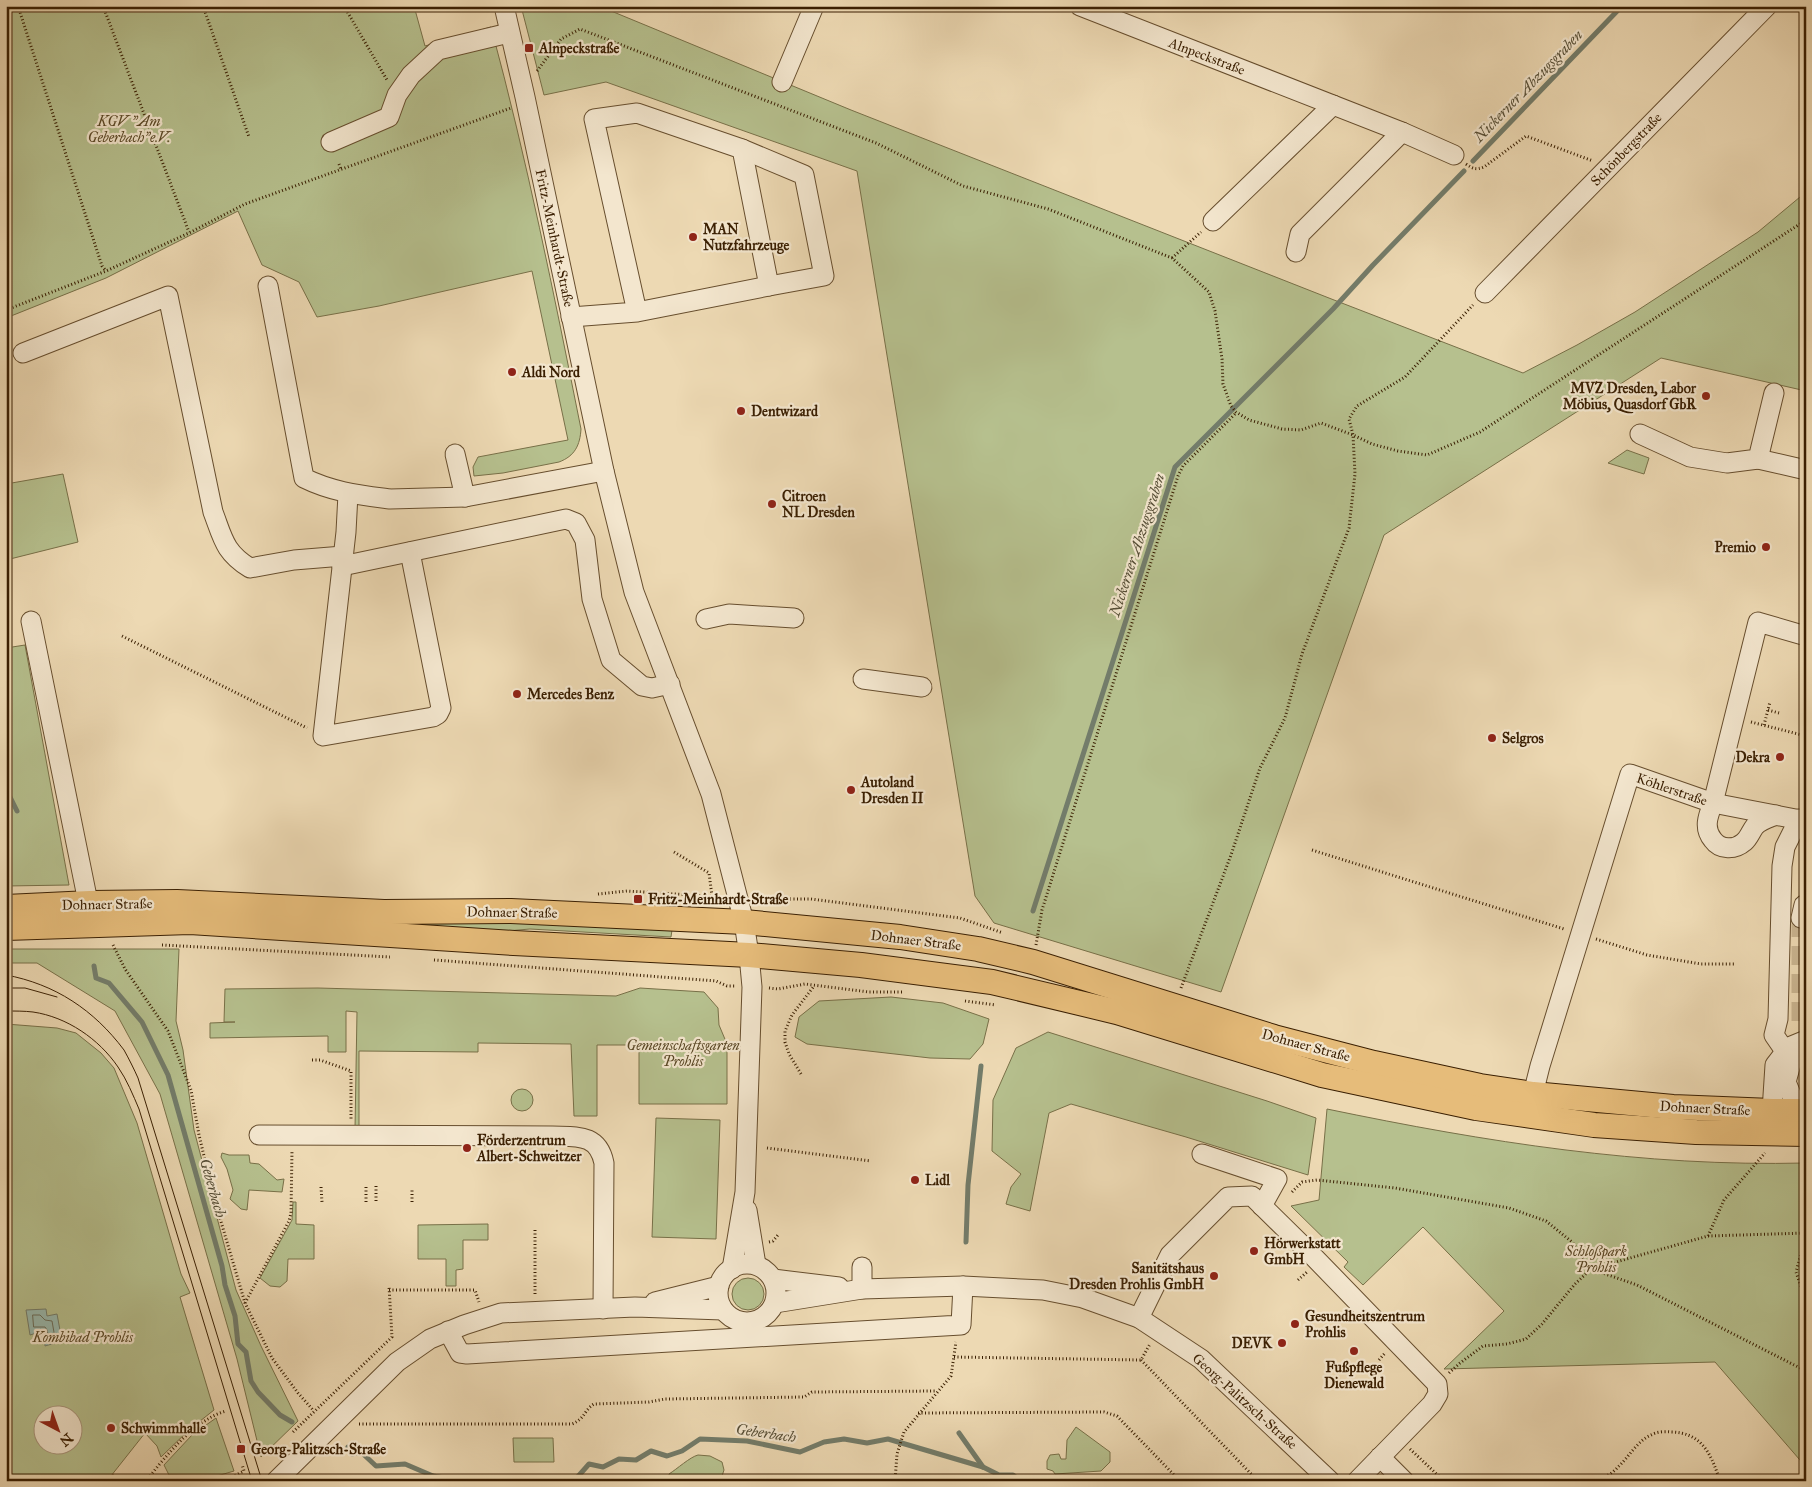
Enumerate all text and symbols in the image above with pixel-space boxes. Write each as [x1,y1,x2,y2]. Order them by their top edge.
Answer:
water label: Nickerner Abzugsgraben [1469,26,1586,147]
street label: Alnpeckstraße [1165,34,1248,79]
place label: Alnpeckstraße [538,40,620,58]
marker: Alnpeckstraße [523,42,535,54]
street label: Schönbergstraße [1587,109,1666,189]
park label: KGV "Am Geberbach"e.V. [88,113,172,146]
street label: Fritz-Meinhardt-Straße [532,168,577,309]
place label: MAN Nutzfahrzeuge [703,221,789,255]
marker: MAN Nutzfahrzeuge [687,231,699,243]
place label: Aldi Nord [521,364,581,381]
marker: Aldi Nord [506,366,518,378]
place label: MVZ Dresden, Labor Möbius, Quasdorf GbR [1563,380,1697,414]
marker: MVZ Dresden, Labor Möbius, Quasdorf GbR [1700,390,1712,402]
place label: Dentwizard [751,403,819,420]
marker: Dentwizard [735,405,747,417]
water label: Nickerner Abzugsgraben [1105,471,1169,620]
place label: Citroen NL Dresden [782,488,855,521]
marker: Citroen NL Dresden [766,498,778,510]
place label: Premio [1714,539,1756,556]
marker: Premio [1760,541,1772,553]
place label: Mercedes Benz [527,686,615,703]
marker: Mercedes Benz [511,688,523,700]
place label: Selgros [1502,730,1544,748]
marker: Selgros [1486,732,1498,744]
place label: Dekra [1736,749,1771,766]
marker: Dekra [1774,751,1786,763]
street label: Köhlerstraße [1634,769,1710,810]
place label: Autoland Dresden II [860,774,924,807]
marker: Autoland Dresden II [845,784,857,796]
place label: Fritz-Meinhardt-Straße [648,891,789,908]
marker: Fritz-Meinhardt-Straße [632,893,644,905]
street label: Dohnaer Straße [61,895,153,914]
street label: Dohnaer Straße [466,903,558,922]
street label: Dohnaer Straße [870,927,962,954]
street label: Dohnaer Straße [1260,1026,1352,1065]
park label: Gemeinschaftsgarten Prohlis [627,1037,740,1070]
street label: Dohnaer Straße [1659,1098,1751,1119]
place label: Förderzentrum Albert-Schweitzer [476,1132,582,1165]
marker: Förderzentrum Albert-Schweitzer [461,1142,473,1154]
water label: Geberbach [196,1156,230,1220]
place label: Lidl [925,1172,951,1189]
marker: Lidl [909,1174,921,1186]
place label: Hörwerkstatt GmbH [1264,1235,1341,1268]
park label: Schloßpark Prohlis [1564,1243,1627,1276]
marker: Hörwerkstatt GmbH [1248,1245,1260,1257]
place label: Sanitätshaus Dresden Prohlis GmbH [1069,1260,1204,1293]
marker: Sanitätshaus Dresden Prohlis GmbH [1208,1270,1220,1282]
place label: Gesundheitszentrum Prohlis [1305,1308,1425,1341]
marker: Gesundheitszentrum Prohlis [1289,1318,1301,1330]
park label: Kombibad Prohlis [32,1329,134,1346]
place label: DEVK [1232,1335,1273,1352]
marker: DEVK [1276,1337,1288,1349]
marker: Fußpflege Dienewald [1348,1345,1360,1357]
street label: Georg-Palitzsch-Straße [1189,1350,1301,1453]
place label: Fußpflege Dienewald [1324,1359,1385,1392]
north arrow [32,1404,82,1454]
place label: Schwimmhalle [121,1420,206,1437]
water label: Geberbach [735,1420,798,1446]
marker: Schwimmhalle [105,1422,117,1434]
text: N [56,1429,76,1450]
place label: Georg-Palitzsch-Straße [251,1441,386,1459]
marker: Georg-Palitzsch-Straße [235,1443,247,1455]

